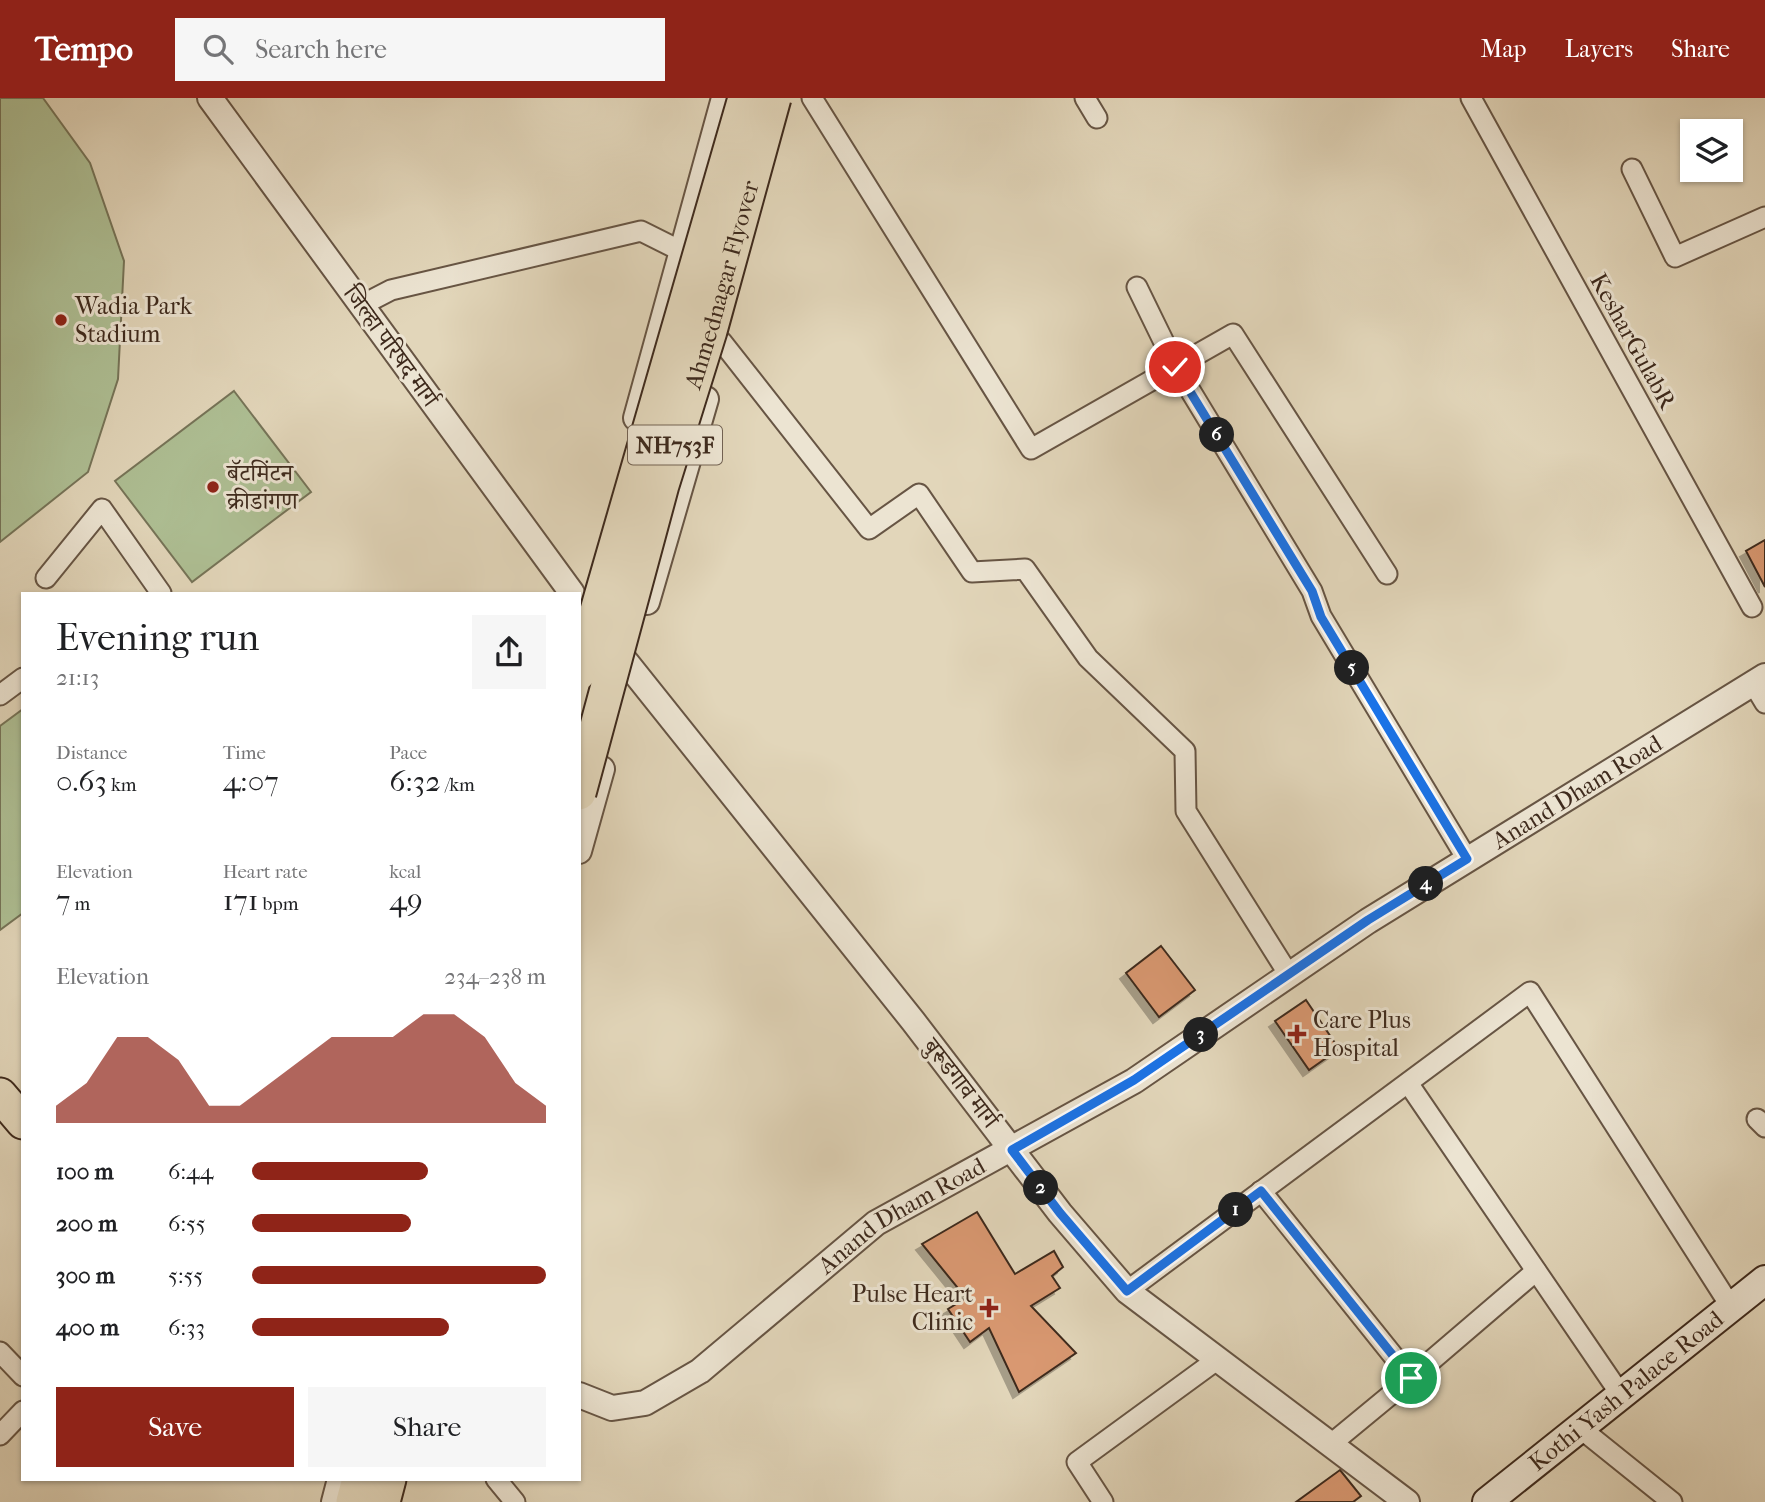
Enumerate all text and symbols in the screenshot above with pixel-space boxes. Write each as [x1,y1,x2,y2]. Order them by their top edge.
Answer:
search box [175,18,665,81]
text: Tempo [35,30,133,69]
icon: search [199,30,237,68]
text: Search here [255,34,387,65]
text: Map [1481,35,1527,63]
text: Layers [1565,35,1633,63]
text: Share [1671,35,1730,63]
map controls [1680,119,1743,182]
button: layers [1680,119,1743,182]
street label: Ahmednagar Flyover [679,177,765,393]
street label: KesharGulabR [1584,268,1682,415]
street label: जिल्हा परिषद मार्ग [337,279,445,413]
place label: Wadia Park Stadium [74,292,193,348]
marker: Wadia Park Stadium [53,312,69,328]
pin [1145,337,1205,397]
icon: check [1156,348,1194,386]
pin: 6 [1200,418,1234,452]
text: 6 [1211,423,1222,445]
road number: NH753F [628,426,722,464]
place label: बॅटमिंटन क्रीडांगण [226,459,299,515]
marker: बॅटमिंटन क्रीडांगण [205,479,221,495]
text: Evening run [56,615,259,660]
button: share [472,615,546,689]
pin: 5 [1334,650,1370,686]
text: 5 [1347,656,1356,678]
text: 21:13 [56,664,99,691]
street label: Anand Dham Road [1486,729,1668,855]
text: Distance [56,742,127,764]
text: Time [223,742,266,764]
text: Pace [389,742,427,764]
text: 0.63 [56,764,107,799]
text: 4:07 [223,764,279,799]
text: 6:32 [389,764,441,799]
text: km [107,774,137,796]
text: /km [441,774,475,796]
text: Elevation [56,861,133,883]
text: Heart rate [223,861,308,883]
text: kcal [389,861,421,883]
pin: 4 [1408,866,1444,902]
text: 4 [1420,872,1431,894]
text: 7 [56,883,70,918]
text: 171 [223,883,259,918]
text: 49 [389,883,423,918]
text: m [70,893,90,915]
text: bpm [259,893,299,915]
text: Elevation [56,963,149,990]
text: 234–238 m [444,963,546,990]
place label: Care Plus Hospital [1313,1006,1411,1062]
pin: 3 [1184,1018,1218,1052]
text: 3 [1197,1023,1204,1045]
marker: Care Plus Hospital [1287,1024,1307,1044]
street label: बुरूडगाव मार्ग [916,1032,1005,1135]
street label: Anand Dham Road [811,1151,991,1280]
text: 100 m [56,1158,114,1185]
text: 6:44 [168,1158,213,1185]
pin: 2 [1024,1170,1058,1206]
text: 2 [1036,1176,1045,1198]
pin: 1 [1218,1192,1254,1228]
text: 1 [1232,1198,1239,1220]
text: 200 m [56,1210,117,1237]
text: 6:55 [168,1210,206,1237]
text: 300 m [56,1262,115,1289]
text: 5:55 [168,1262,203,1289]
place label: Pulse Heart Clinic [852,1280,973,1336]
marker: Pulse Heart Clinic [979,1298,999,1318]
street label: Kothi Yash Palace Road [1523,1304,1730,1477]
text: 400 m [56,1314,119,1341]
text: 6:33 [168,1314,205,1341]
pin [1381,1348,1441,1408]
icon: arrive [1392,1359,1430,1397]
button: Save [56,1387,294,1467]
button: Share [308,1387,546,1467]

